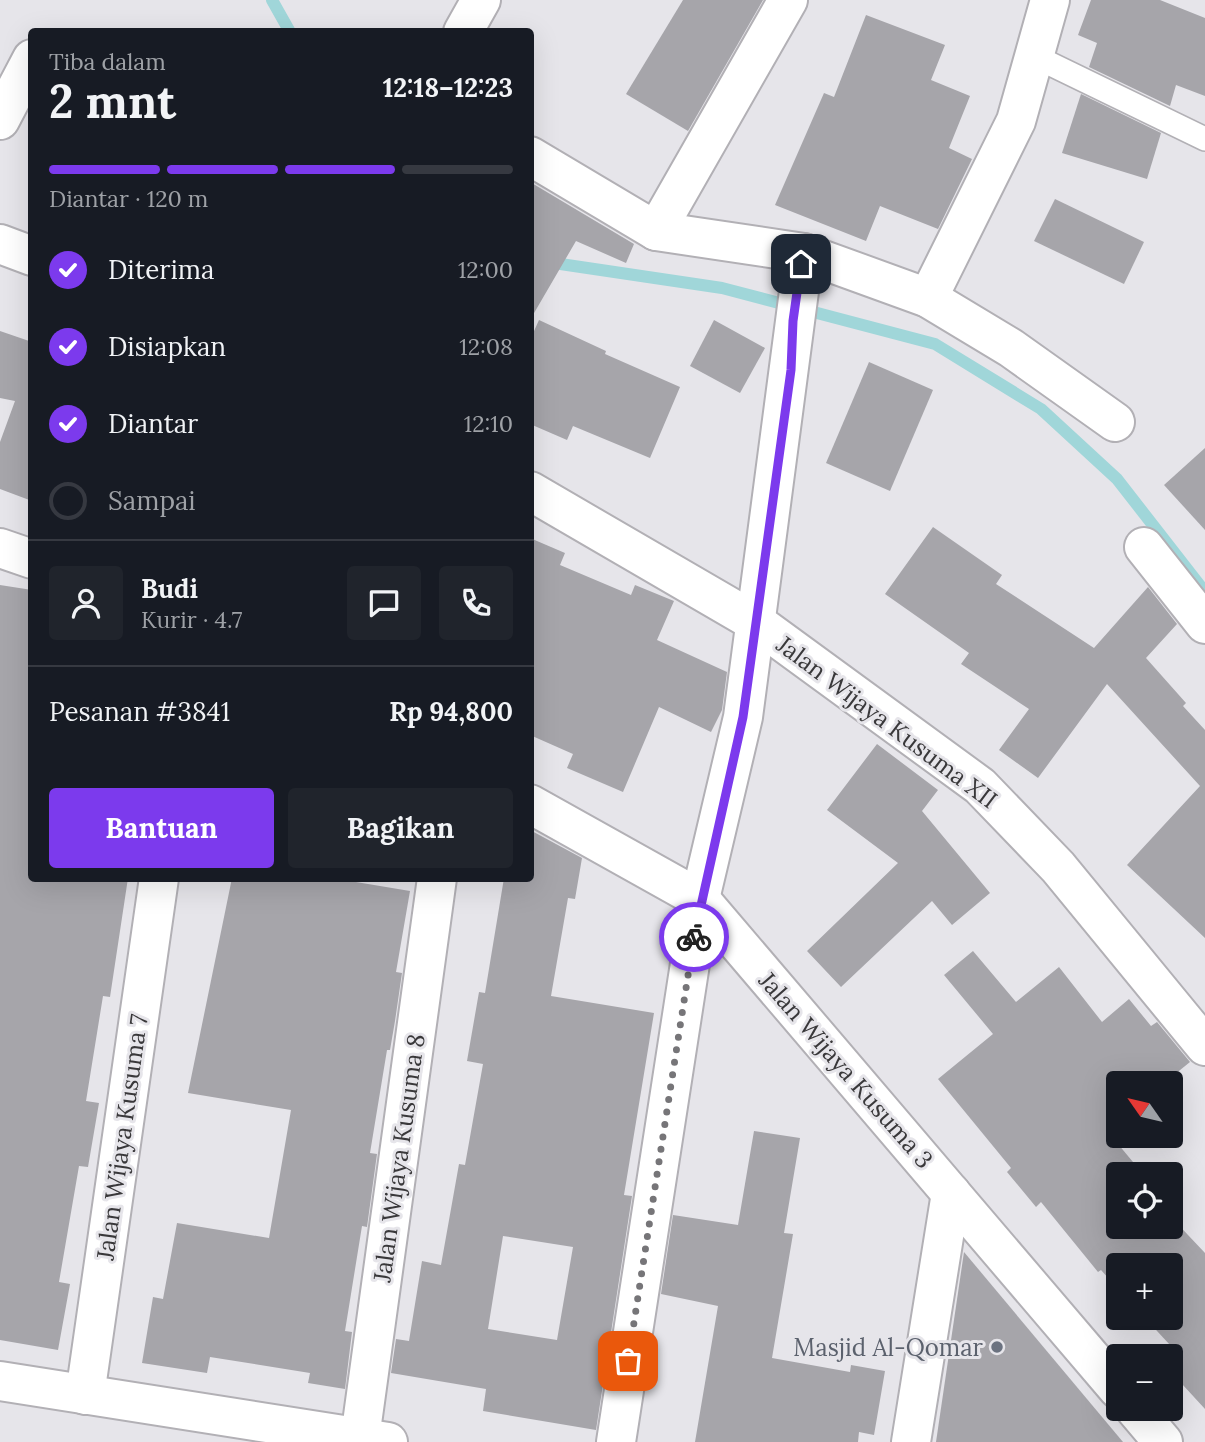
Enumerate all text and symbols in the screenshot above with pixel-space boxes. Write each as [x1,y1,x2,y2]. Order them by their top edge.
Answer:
text: Tiba dalam [49,47,166,76]
text: 12:18–12:23 [383,71,513,104]
text: 2 mnt [49,72,176,131]
text: Diantar · 120 m [49,184,208,213]
pin [771,234,831,294]
icon: home [782,245,820,283]
icon: check [49,251,87,289]
text: Diterima [108,253,214,286]
text: 12:00 [458,255,513,284]
icon: check [49,328,87,366]
text: Disiapkan [108,330,226,363]
text: 12:08 [459,332,513,361]
icon: check [49,405,87,443]
text: Diantar [108,407,198,440]
text: 12:10 [464,409,513,438]
text: Sampai [108,484,196,517]
button: person [49,566,123,640]
button: chat [347,566,421,640]
button: phone [439,566,513,640]
text: Budi [141,572,198,605]
text: Kurir · 4.7 [141,605,242,634]
street label: Jalan Wijaya Kusuma XII [770,628,1004,815]
text: Pesanan #3841 [49,695,230,728]
text: Rp 94,800 [389,695,513,728]
button: Bantuan [49,788,274,868]
button: Bagikan [288,788,513,868]
courier [659,902,729,972]
icon: bike [675,918,713,956]
street label: Jalan Wijaya Kusuma 3 [752,965,940,1175]
street label: Jalan Wijaya Kusuma 7 [89,1012,155,1263]
street label: Jalan Wijaya Kusuma 8 [366,1032,432,1285]
north arrow [1106,1071,1183,1148]
map controls [1106,1071,1183,1421]
button: locate [1106,1162,1183,1239]
button: + [1106,1253,1183,1330]
pin [598,1331,658,1391]
place label: Masjid Al-Qomar [793,1332,984,1363]
marker: Masjid Al-Qomar [989,1339,1005,1355]
icon: bag [609,1342,647,1380]
button: − [1106,1344,1183,1421]

